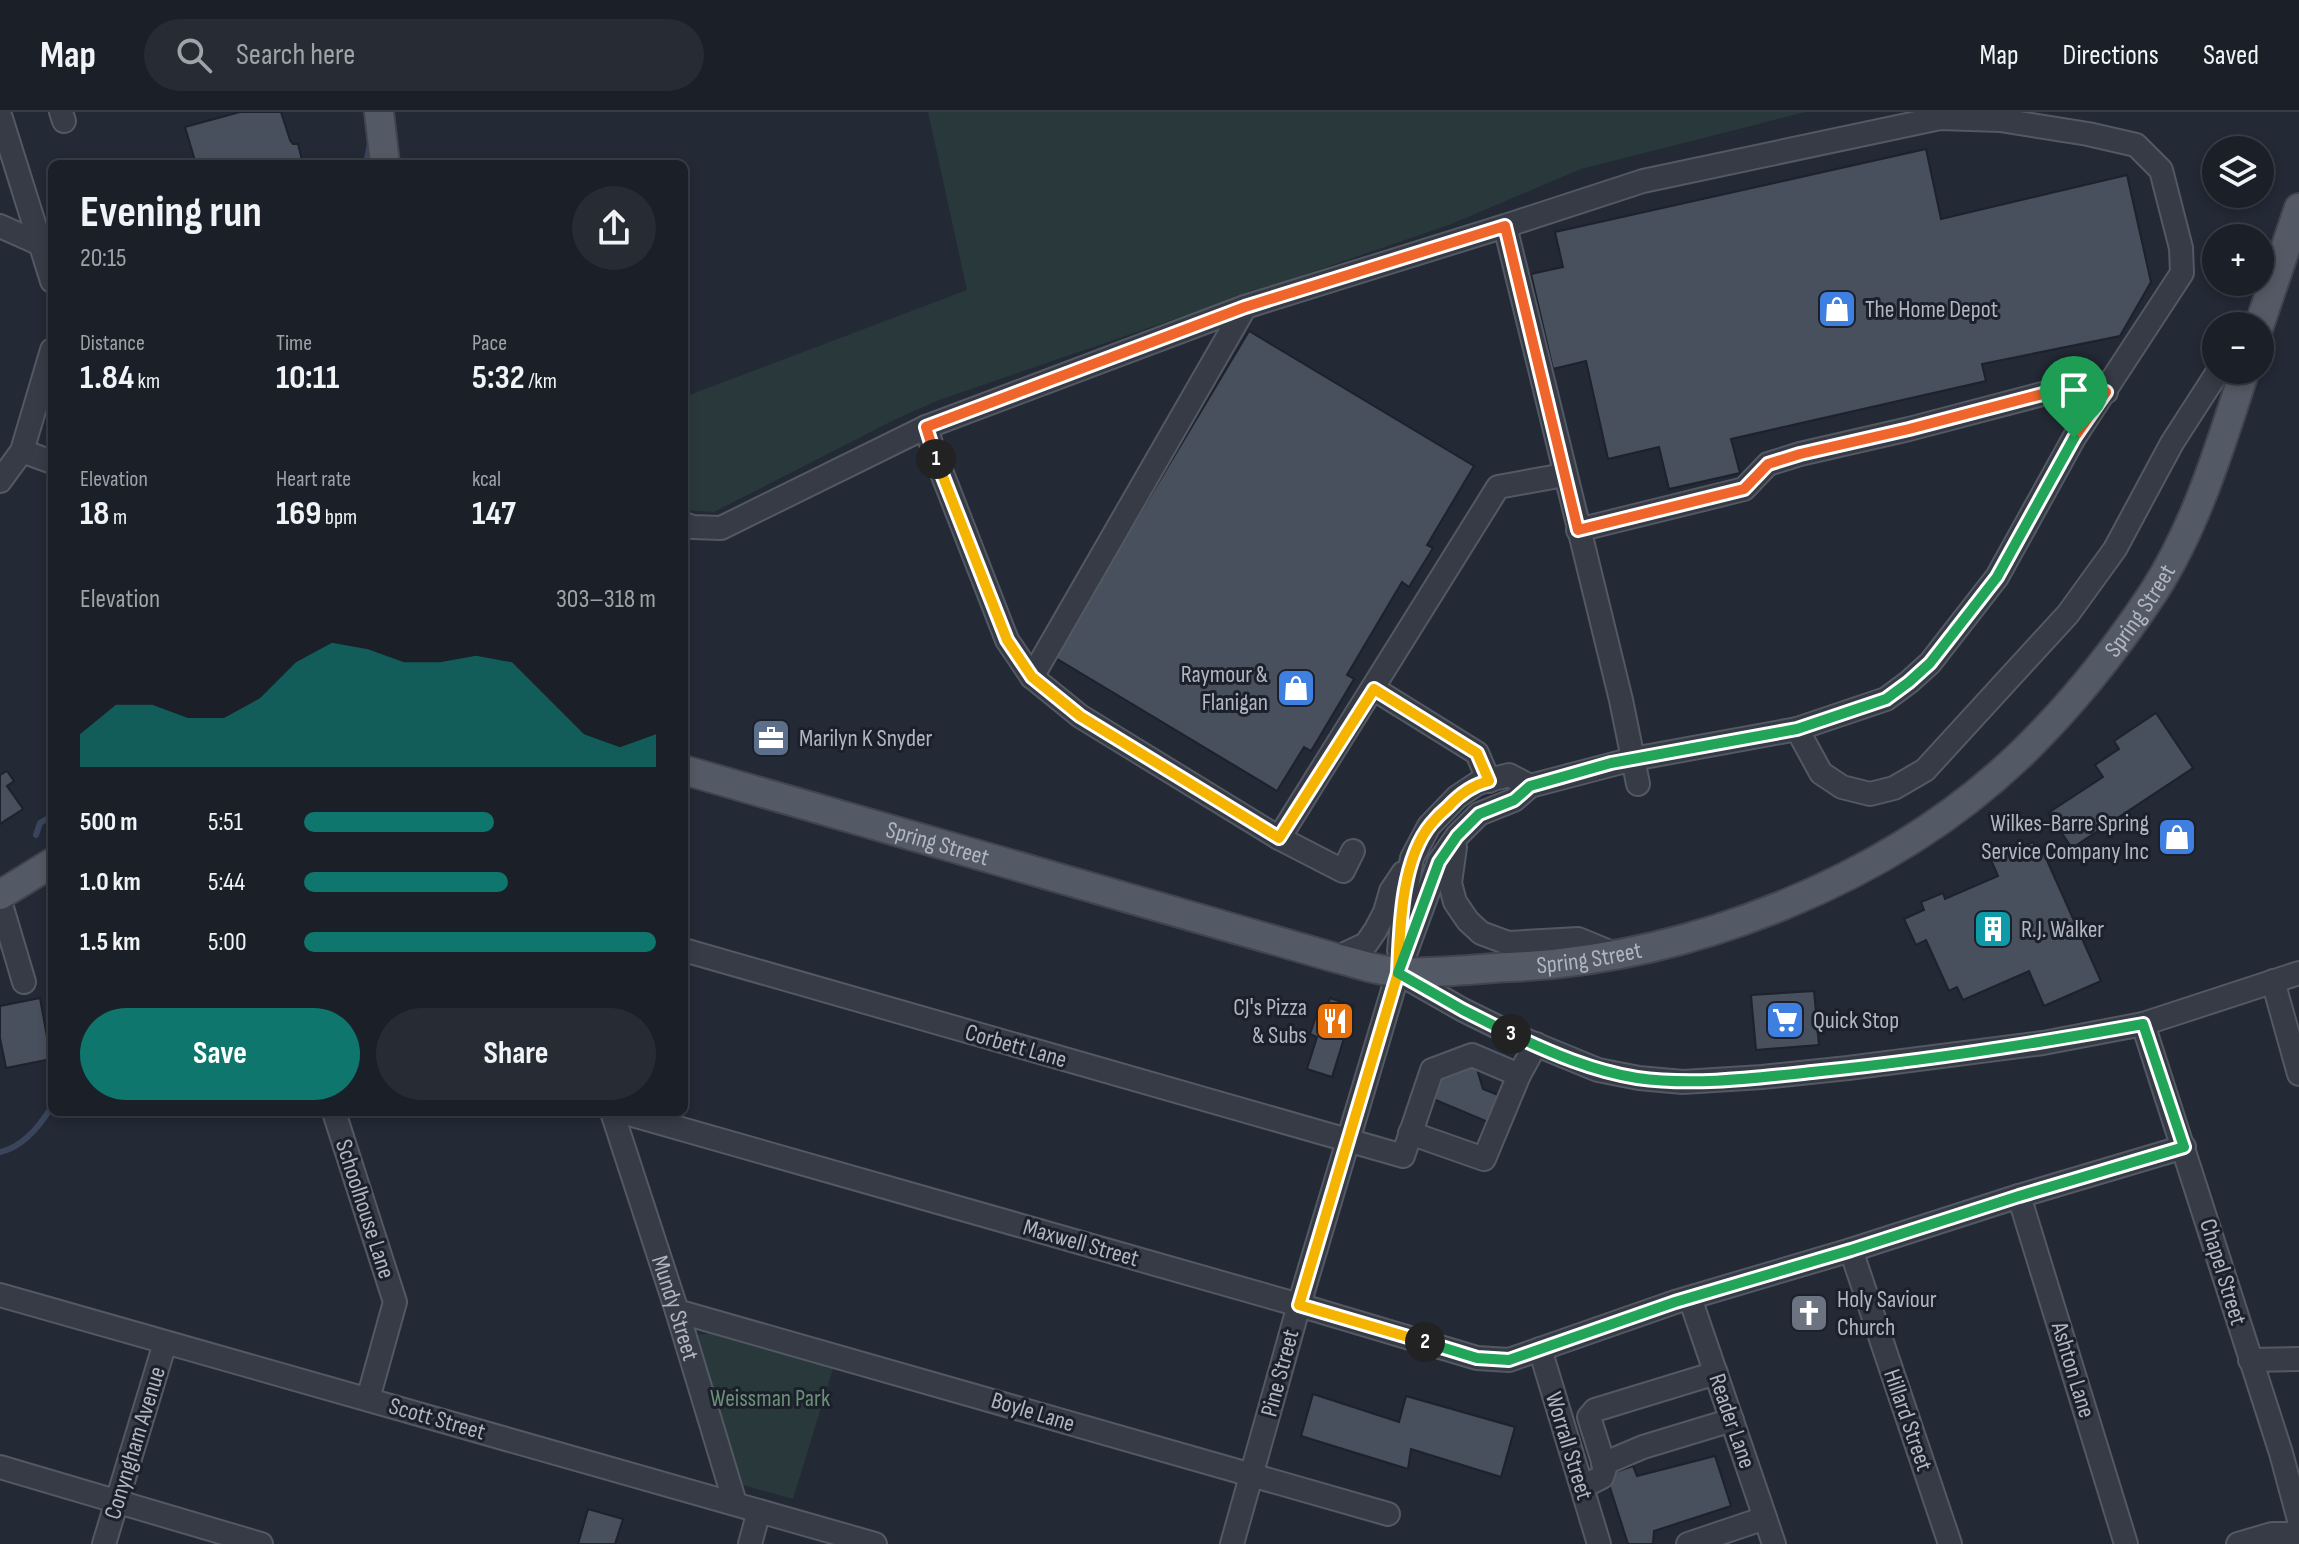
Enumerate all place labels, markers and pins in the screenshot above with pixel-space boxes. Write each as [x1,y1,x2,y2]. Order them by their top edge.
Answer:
shop icon: The Home Depot [1816,288,1858,330]
place label: The Home Depot [1865,295,1998,324]
pin [2040,356,2108,438]
pin: 1 [916,439,956,479]
place label: Raymour & Flanigan [1181,660,1268,717]
shop icon: Raymour & Flanigan [1275,667,1317,709]
office icon: Marilyn K Snyder [750,717,792,759]
place label: Marilyn K Snyder [799,724,933,753]
place label: Wilkes-Barre Spring Service Company Inc [1981,809,2149,866]
shop icon: Wilkes-Barre Spring Service Company Inc [2156,816,2198,858]
building icon: R.J. Walker [1972,908,2014,950]
place label: R.J. Walker [2021,915,2104,944]
place label: CJ's Pizza & Subs [1233,993,1307,1050]
supermarket icon: Quick Stop [1764,999,1806,1041]
restaurant icon: CJ's Pizza & Subs [1314,1000,1356,1042]
place label: Quick Stop [1813,1006,1899,1035]
pin: 3 [1491,1014,1531,1054]
place label: Holy Saviour Church [1837,1285,1937,1342]
church icon: Holy Saviour Church [1788,1292,1830,1334]
pin: 2 [1405,1322,1445,1362]

